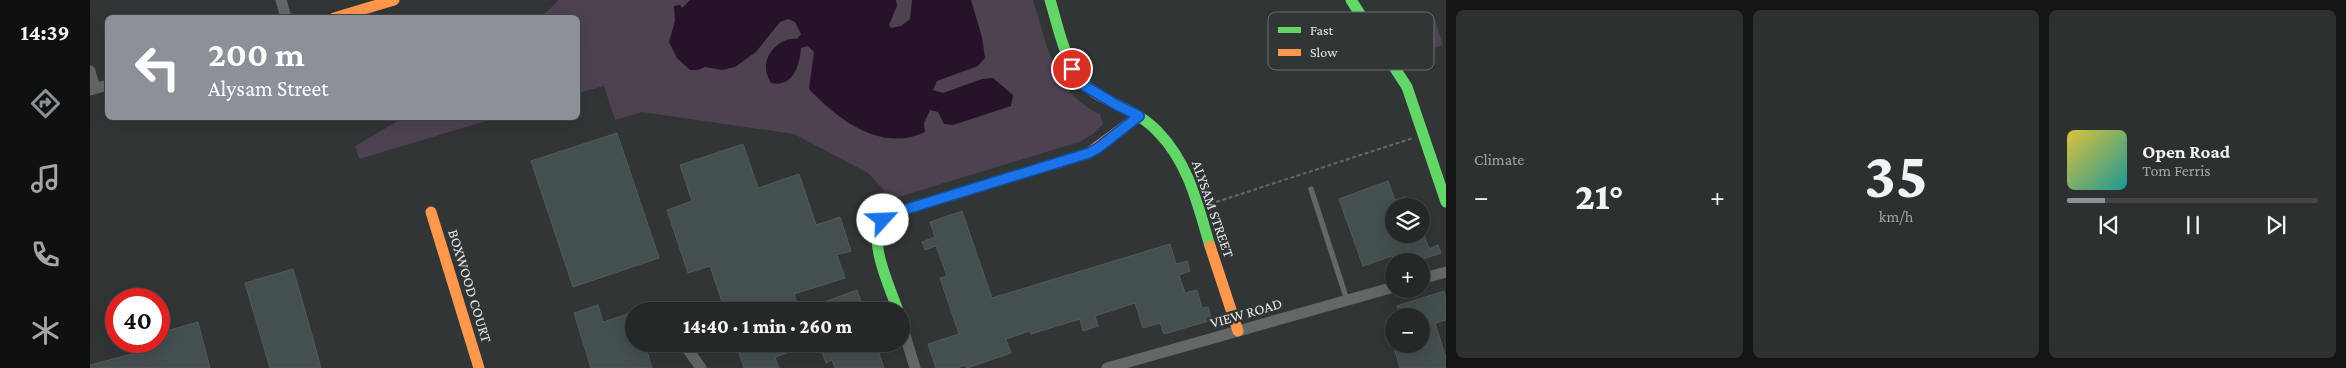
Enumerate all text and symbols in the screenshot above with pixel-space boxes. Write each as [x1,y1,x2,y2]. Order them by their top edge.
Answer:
legend [1268,12,1434,70]
text: 14:39 [21,20,69,45]
text: Fast [1310,22,1334,38]
icon: left [125,35,190,100]
text: 200 m [208,35,305,74]
text: Slow [1310,44,1338,60]
pin [1051,48,1093,90]
icon: arrive [1058,55,1086,83]
text: Alysam Street [208,76,328,101]
icon: directions [28,86,63,121]
text: 35 [1864,139,1928,211]
text: Open Road [2142,141,2230,162]
text: Climate [1474,151,1524,168]
street label: ALYSAM STREET [1189,158,1237,260]
icon: music [28,161,63,196]
text: Tom Ferris [2142,162,2211,179]
text: 21° [1575,175,1624,217]
text: − [1474,181,1489,212]
text: + [1710,181,1725,212]
position arrow [856,193,908,245]
map controls [1385,198,1430,353]
button: layers [1385,198,1430,243]
text: km/h [1879,208,1913,225]
icon: previous [2095,211,2123,239]
icon: pause [2179,211,2207,239]
icon: next [2262,211,2290,239]
street label: BOXWOOD COURT [445,228,495,344]
icon: phone [28,237,63,272]
button: + [1385,253,1430,298]
speed limit sign: 40 [105,288,170,353]
street label: VIEW ROAD [1208,295,1284,331]
button: − [1385,308,1430,353]
icon: climate [28,313,63,348]
text: 14:40 · 1 min · 260 m [683,316,852,337]

